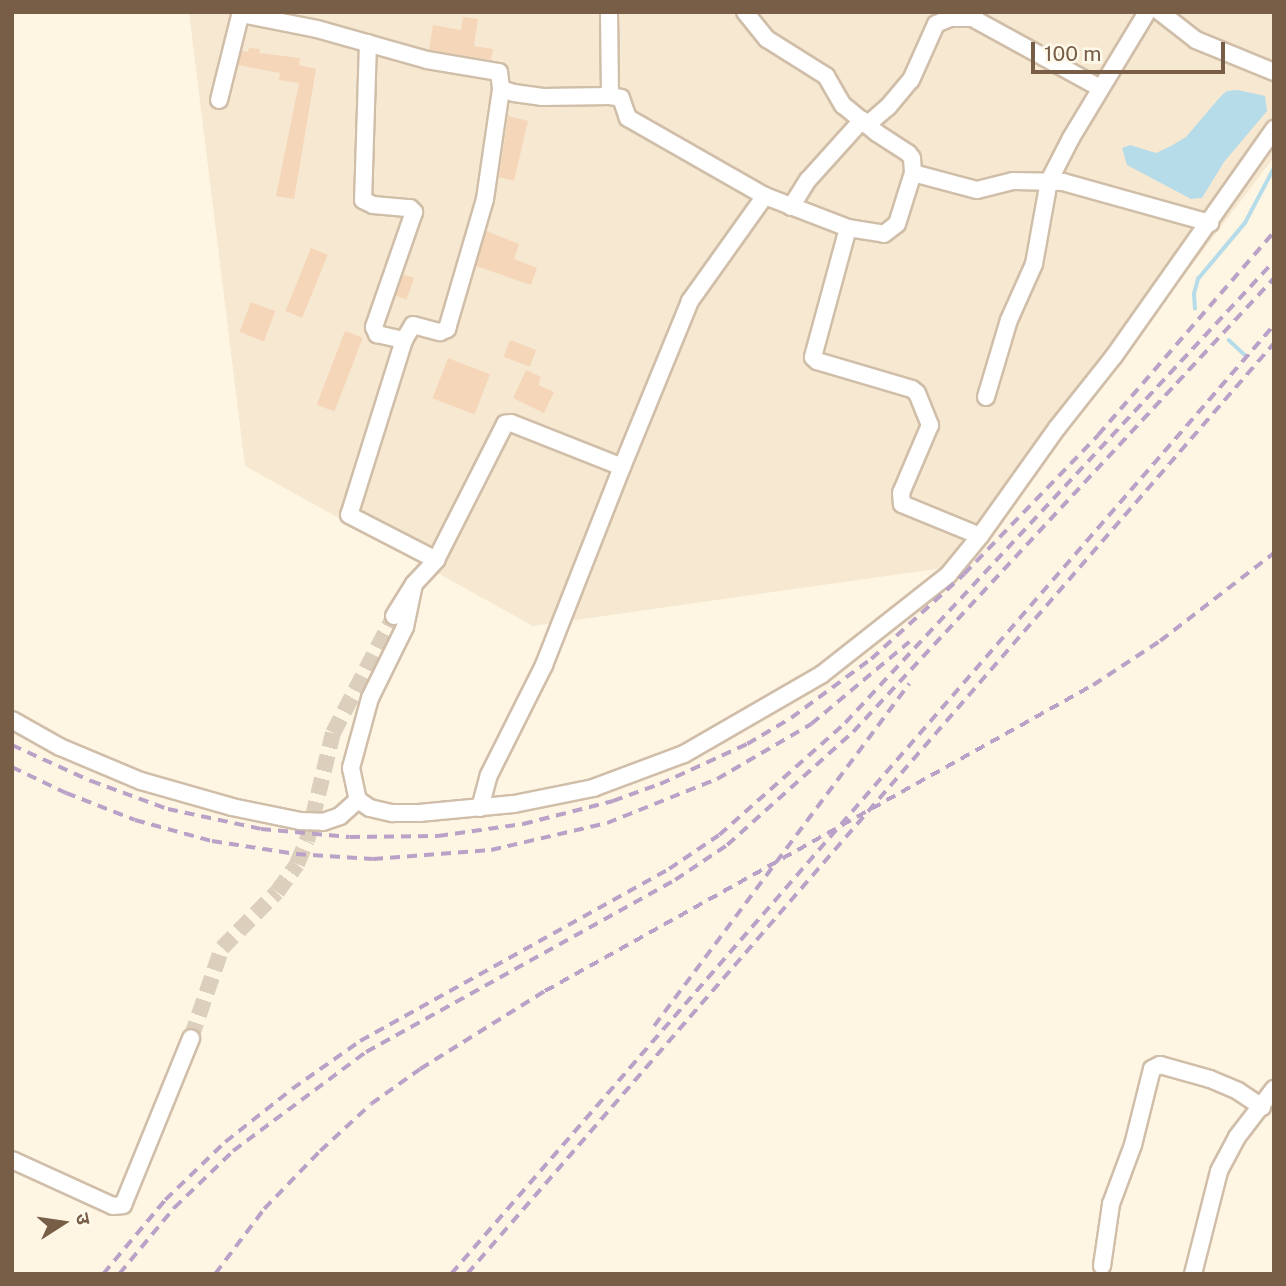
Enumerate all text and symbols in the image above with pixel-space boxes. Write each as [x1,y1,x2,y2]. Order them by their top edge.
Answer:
scale bar [1034,28,1228,72]
text: 100 m [1044,41,1101,66]
north arrow [28,1188,98,1258]
text: उ [72,1211,95,1226]

